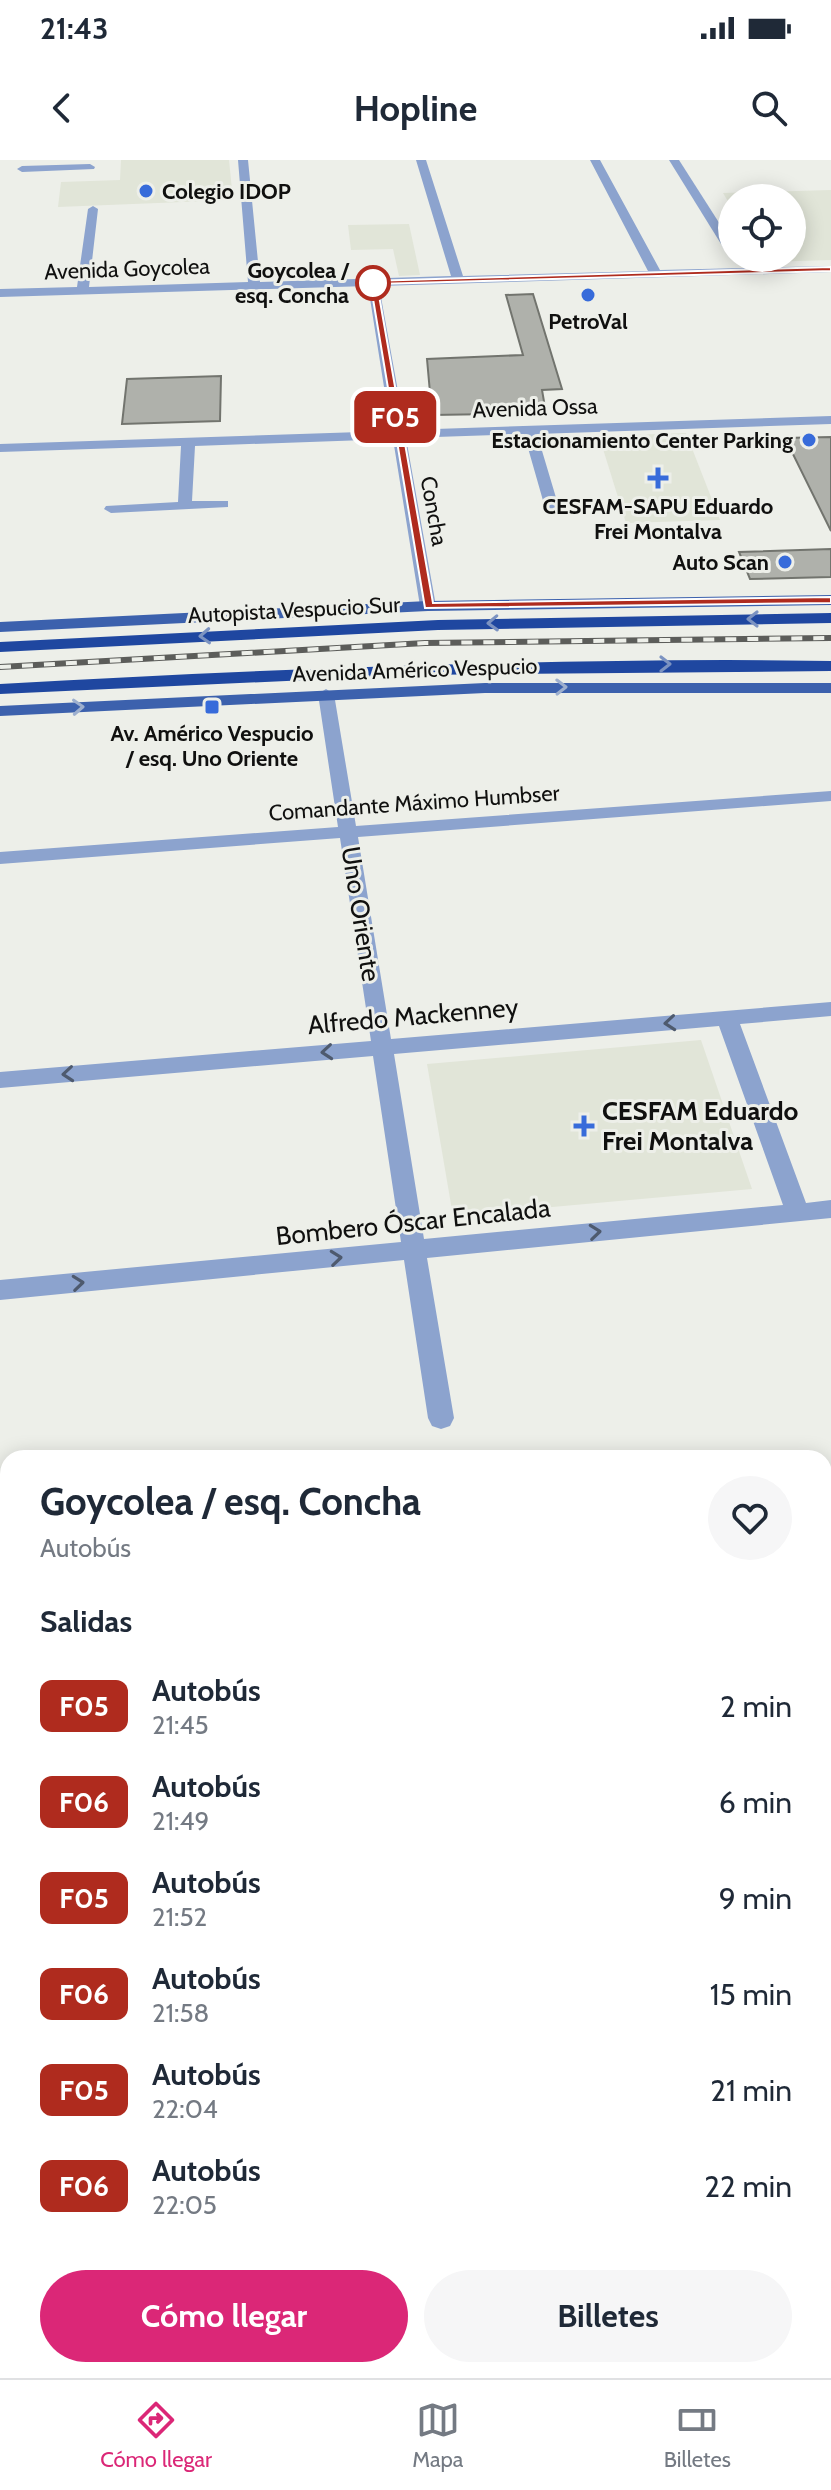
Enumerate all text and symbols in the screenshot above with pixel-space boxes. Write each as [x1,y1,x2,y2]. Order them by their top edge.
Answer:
text: 21:43 [40,10,108,47]
icon: back [40,86,84,130]
text: Hopline [354,86,477,130]
icon: search [747,86,791,130]
place label: Colegio IDOP [162,178,291,205]
marker: Colegio IDOP [137,182,155,200]
map controls [718,184,806,272]
button: locate [718,184,806,272]
street label: Avenida Goycolea [44,253,211,285]
place label: Goycolea / esq. Concha [235,257,350,309]
marker: Goycolea / esq. Concha [356,266,390,300]
marker: PetroVal [579,286,597,304]
place label: PetroVal [548,308,628,335]
line badge: F05 [349,391,441,443]
street label: Avenida Ossa [472,392,598,424]
text: F05 [370,400,420,434]
place label: Estacionamiento Center Parking [491,427,793,454]
marker: Estacionamiento Center Parking [800,431,818,449]
marker: CESFAM-SAPU Eduardo Frei Montalva [647,467,669,489]
street label: Concha [415,474,453,548]
place label: CESFAM-SAPU Eduardo Frei Montalva [543,493,773,545]
place label: Auto Scan [673,549,769,576]
marker: Auto Scan [776,553,794,571]
street label: Autopista Vespucio Sur [187,591,401,629]
one-way arrow [746,610,759,627]
one-way arrow [486,615,499,632]
one-way arrow [198,627,211,644]
street label: Avenida Américo Vespucio [292,652,538,688]
one-way arrow [659,655,672,673]
one-way arrow [555,678,568,696]
marker: Av. Américo Vespucio / esq. Uno Oriente [203,698,221,716]
one-way arrow [72,699,85,716]
place label: Av. Américo Vespucio / esq. Uno Oriente [111,720,314,772]
street label: Comandante Máximo Humbser [268,779,560,827]
street label: Uno Oriente [335,844,387,984]
street label: Alfredo Mackenney [306,991,520,1041]
one-way arrow [663,1014,676,1031]
one-way arrow [320,1043,333,1060]
one-way arrow [61,1065,74,1082]
place label: CESFAM Eduardo Frei Montalva [602,1095,799,1157]
marker: CESFAM Eduardo Frei Montalva [573,1115,595,1137]
street label: Bombero Óscar Encalada [274,1192,552,1252]
one-way arrow [589,1224,602,1241]
one-way arrow [330,1249,343,1266]
one-way arrow [72,1275,85,1292]
button: heart [708,1476,792,1560]
text: Goycolea / esq. Concha [40,1478,421,1525]
text: Autobús [40,1532,131,1564]
text: Salidas [40,1603,132,1640]
text: Autobús [152,1672,261,1709]
text: 2 min [720,1688,792,1725]
text: F05 [59,1689,109,1723]
text: 21:45 [152,1709,209,1741]
text: Autobús [152,1768,261,1805]
text: 6 min [719,1784,792,1821]
text: F06 [59,1785,109,1819]
text: 21:49 [152,1805,209,1837]
text: Autobús [152,1864,261,1901]
text: 9 min [719,1880,792,1917]
text: F05 [59,1881,109,1915]
text: 21:52 [152,1901,207,1933]
text: Autobús [152,1960,261,1997]
text: 15 min [710,1976,792,2013]
text: F06 [59,1977,109,2011]
text: 21:58 [152,1997,209,2029]
text: Autobús [152,2056,261,2093]
text: 21 min [710,2072,792,2109]
text: F05 [59,2073,109,2107]
text: 22:04 [152,2093,218,2125]
text: Autobús [152,2152,261,2189]
text: 22 min [704,2168,792,2205]
text: F06 [59,2169,109,2203]
text: 22:05 [152,2189,217,2221]
button: Cómo llegar [40,2270,408,2362]
button: Billetes [424,2270,792,2362]
tab: Cómo llegar [100,2398,212,2473]
tab: Mapa [412,2398,463,2473]
tab: Billetes [664,2398,731,2473]

